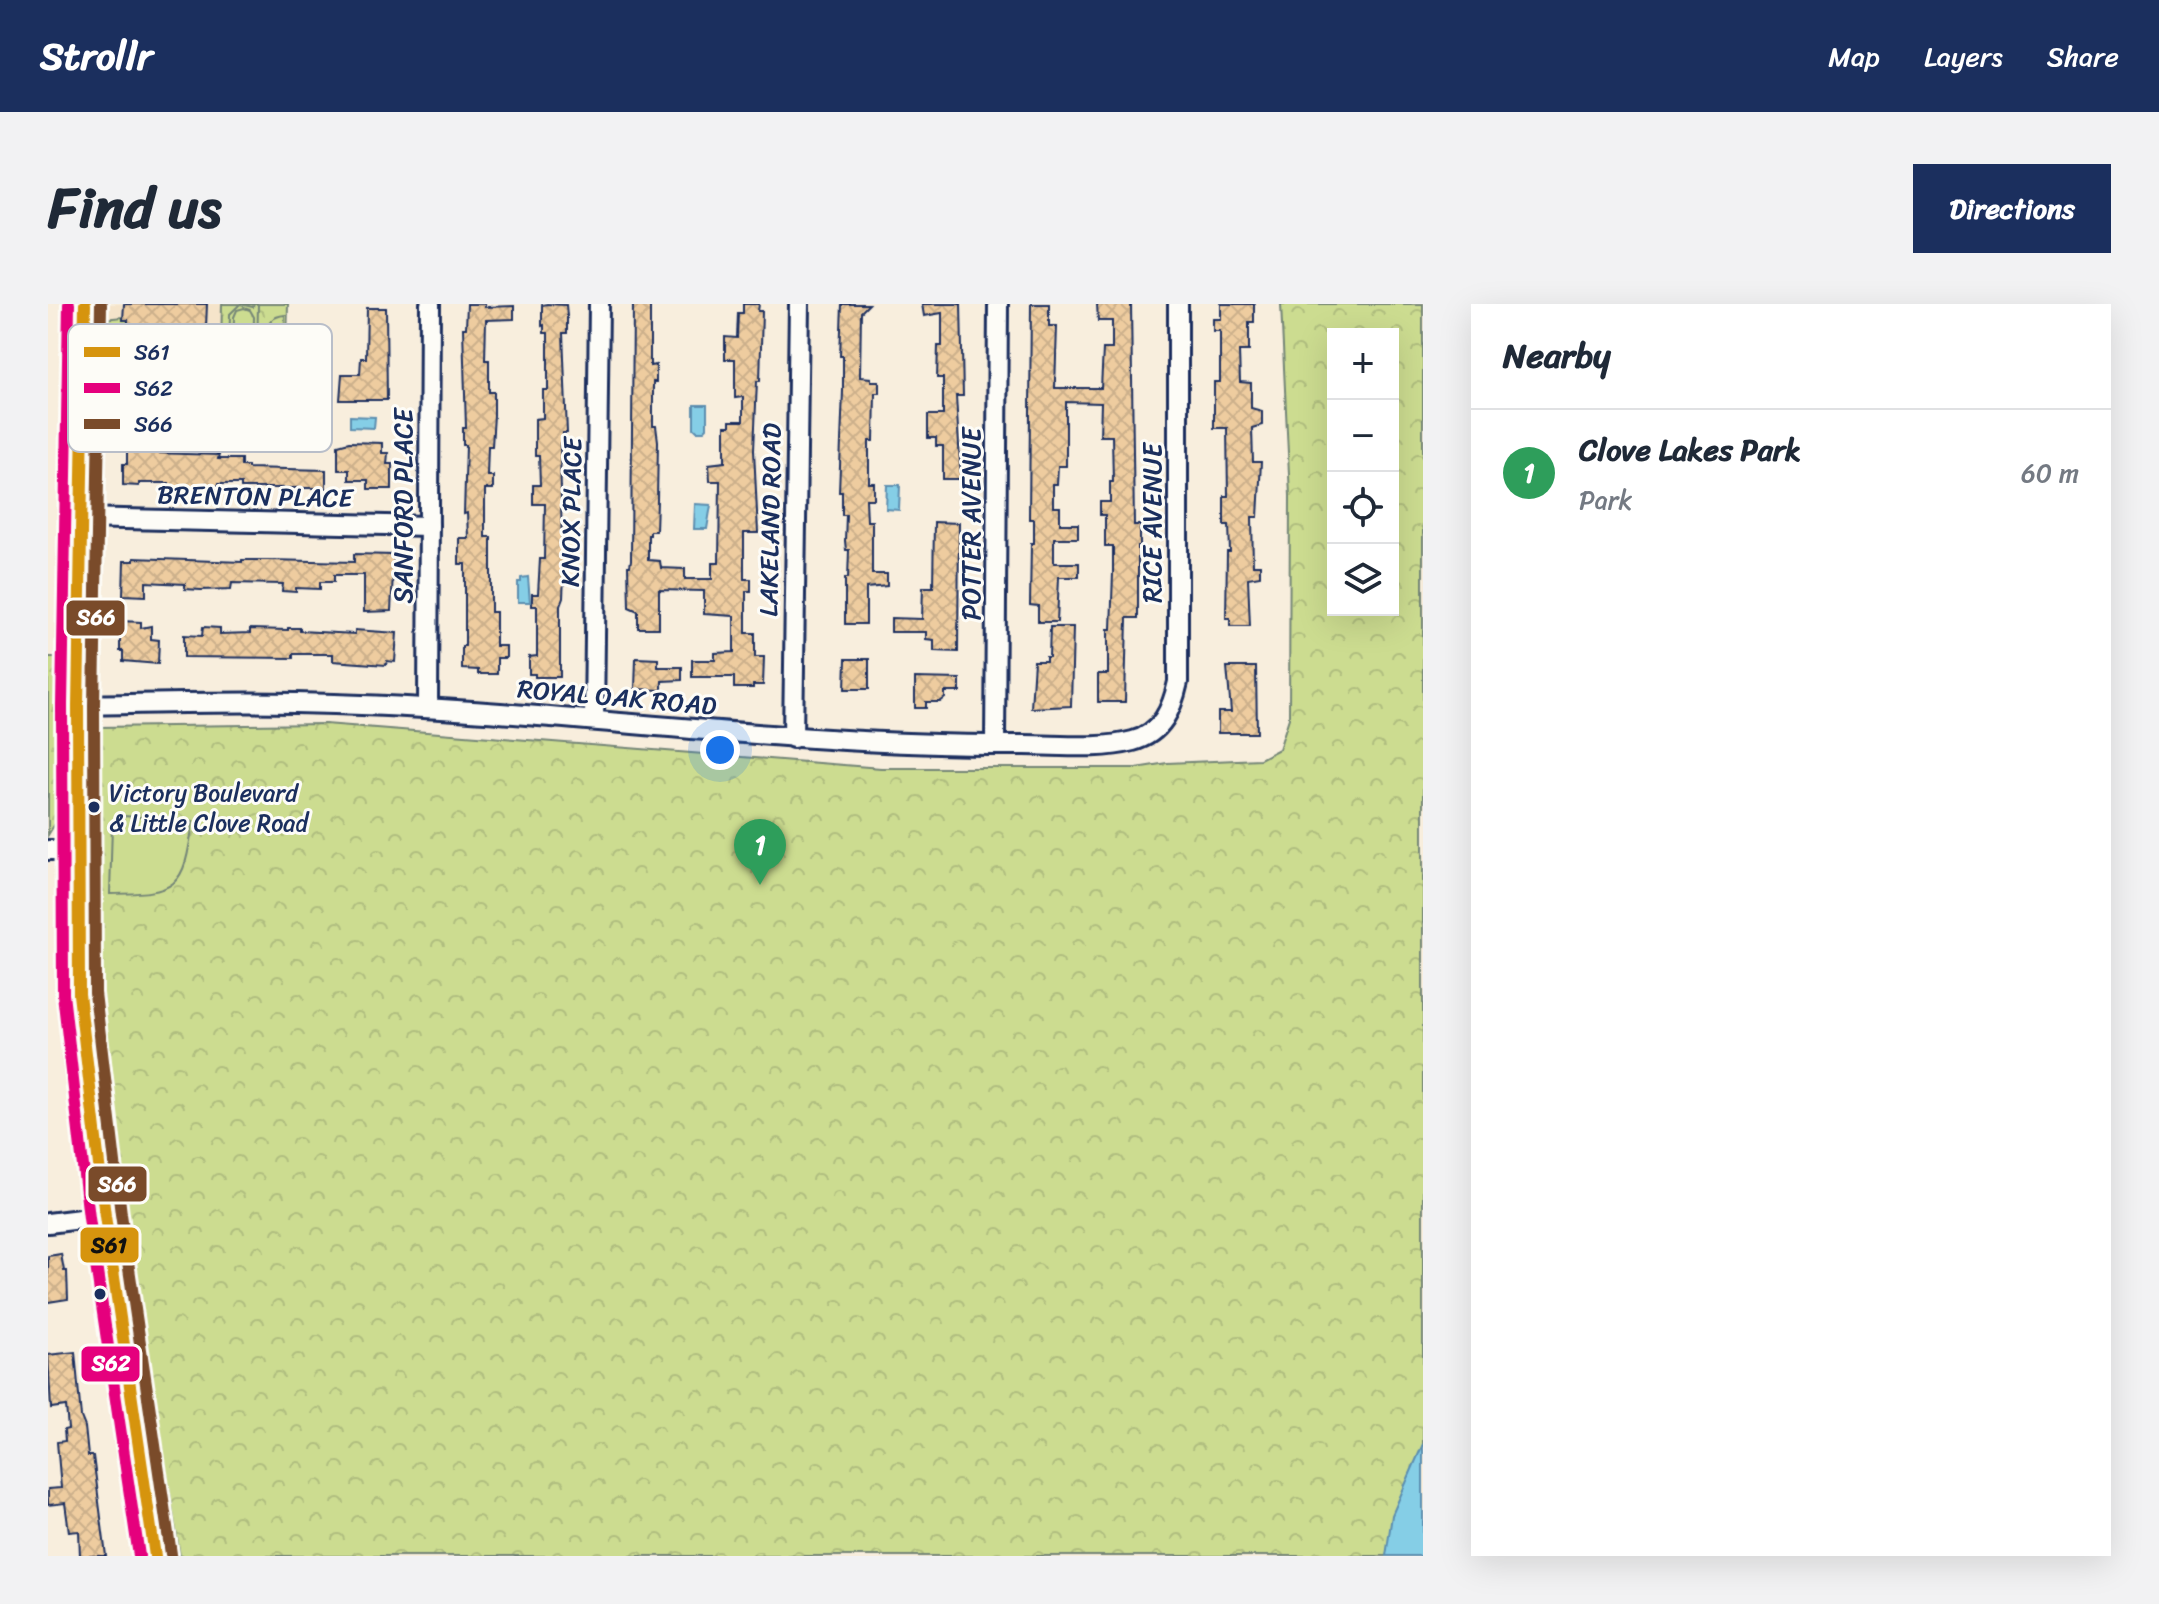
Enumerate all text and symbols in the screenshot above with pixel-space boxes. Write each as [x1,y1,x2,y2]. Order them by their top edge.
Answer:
text: Strollr [40,23,153,90]
text: Map [1828,32,1880,81]
text: Layers [1924,32,2003,81]
text: Share [2047,32,2119,81]
text: Find us [48,159,221,258]
button: Directions [1913,164,2111,253]
legend [68,324,332,452]
text: Nearby [1503,326,1611,386]
map controls [1327,328,1399,616]
button: + [1327,328,1399,400]
text: S61 [134,333,170,372]
text: S62 [134,369,173,408]
button: − [1327,400,1399,472]
text: S66 [134,405,173,444]
street label: SANFORD PLACE [380,407,426,604]
street label: LAKELAND ROAD [745,422,795,617]
text: Clove Lakes Park [1579,423,1801,477]
street label: POTTER AVENUE [948,426,994,620]
street label: KNOX PLACE [547,435,595,587]
street label: RICE AVENUE [1129,442,1175,603]
text: 1 [1523,450,1535,496]
text: 60 m [2021,450,2079,496]
street label: BRENTON PLACE [157,471,355,521]
button: locate [1327,472,1399,544]
text: Park [1579,477,1632,523]
button: layers [1327,544,1399,616]
text: S66 [76,598,115,637]
line badge: S66 [65,599,126,637]
street label: ROYAL OAK ROAD [515,665,719,729]
your location [700,730,740,770]
place label: Victory Boulevard & Little Clove Road [109,772,310,844]
marker: Victory Boulevard & Little Clove Road [86,799,102,815]
pin: 1 [734,819,786,885]
line badge: S66 [87,1165,148,1203]
text: S66 [97,1165,136,1204]
line badge: S61 [79,1226,140,1264]
text: S61 [90,1226,127,1265]
unlabelled marker [92,1286,108,1302]
text: S62 [90,1344,131,1383]
line badge: S62 [80,1345,141,1383]

